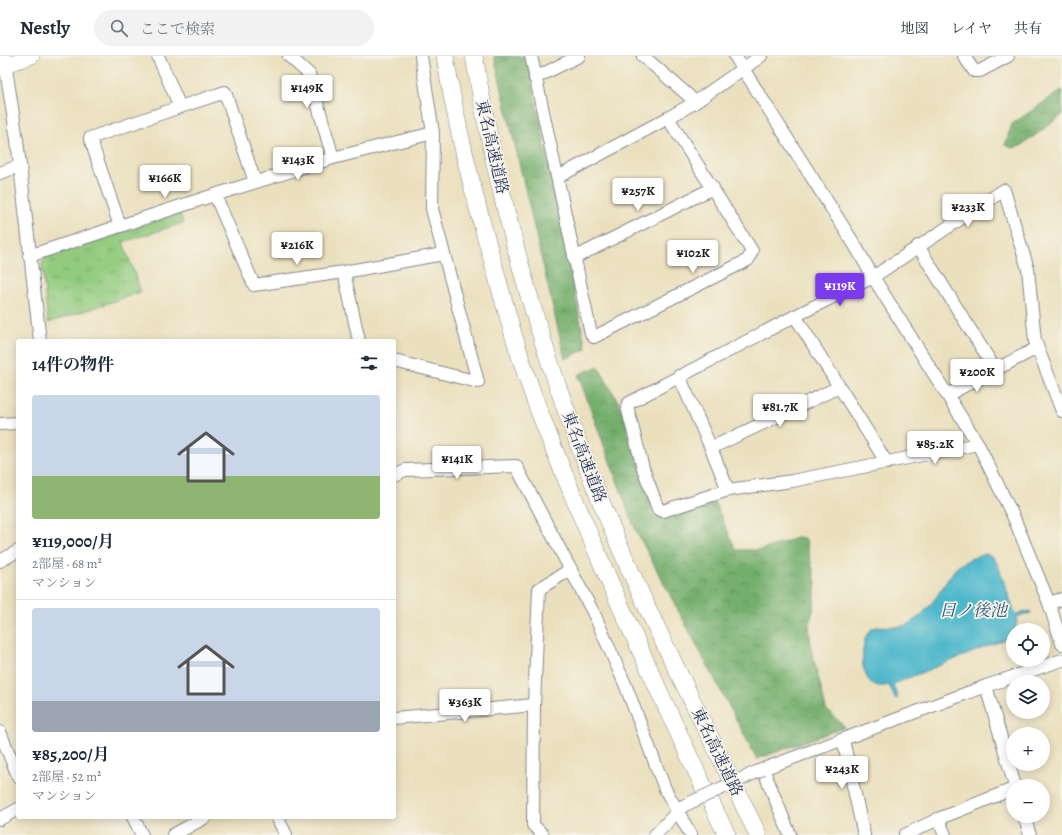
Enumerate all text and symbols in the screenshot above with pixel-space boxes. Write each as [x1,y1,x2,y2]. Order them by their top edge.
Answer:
search box [94,10,374,46]
text: Nestly [20,15,70,41]
icon: search [108,17,130,39]
text: ここで検索 [140,19,215,39]
text: 地図 [901,19,929,38]
text: レイヤ [951,19,992,38]
text: 共有 [1014,19,1042,38]
pin: ¥149K [279,75,335,109]
text: ¥149K [291,79,323,96]
street label: 東名高速道路 [470,98,514,196]
pin: ¥143K [270,147,326,181]
text: ¥143K [282,151,314,168]
pin: ¥166K [137,165,193,199]
text: ¥166K [149,169,181,186]
pin: ¥257K [610,178,666,212]
text: ¥257K [621,182,655,199]
pin: ¥233K [940,194,996,228]
text: ¥233K [951,198,985,215]
pin: ¥216K [269,232,325,266]
text: ¥216K [280,236,314,253]
pin: ¥102K [665,240,721,274]
text: ¥102K [676,244,710,261]
pin: ¥119K [812,273,868,307]
text: ¥119K [824,277,856,294]
icon: filters [358,352,380,374]
text: 14件の物件 [32,353,114,376]
pin: ¥200K [949,359,1005,393]
text: ¥200K [959,363,995,380]
pin: ¥81.7K [747,394,813,428]
text: ¥81.7K [762,398,798,415]
street label: 東名高速道路 [557,408,611,506]
icon: home [170,421,242,493]
pin: ¥85.2K [902,431,968,465]
text: ¥85.2K [916,435,954,452]
pin: ¥141K [429,446,485,480]
text: ¥141K [441,450,473,467]
text: ¥119,000/月 [32,530,115,553]
text: 2部屋 · 68 m² [32,555,102,572]
text: マンション [32,574,96,591]
water label: 日ノ後池 [939,599,1009,622]
map controls [1006,623,1050,823]
button: locate [1006,623,1050,667]
icon: home [170,634,242,706]
button: layers [1006,675,1050,719]
pin: ¥363K [437,689,493,723]
text: ¥363K [448,693,482,710]
street label: 東名高速道路 [686,704,748,800]
button: + [1006,727,1050,771]
text: ¥85,200/月 [32,743,110,766]
pin: ¥243K [814,756,870,790]
text: ¥243K [825,760,859,777]
text: 2部屋 · 52 m² [32,768,101,785]
button: − [1006,779,1050,823]
text: マンション [32,787,96,804]

